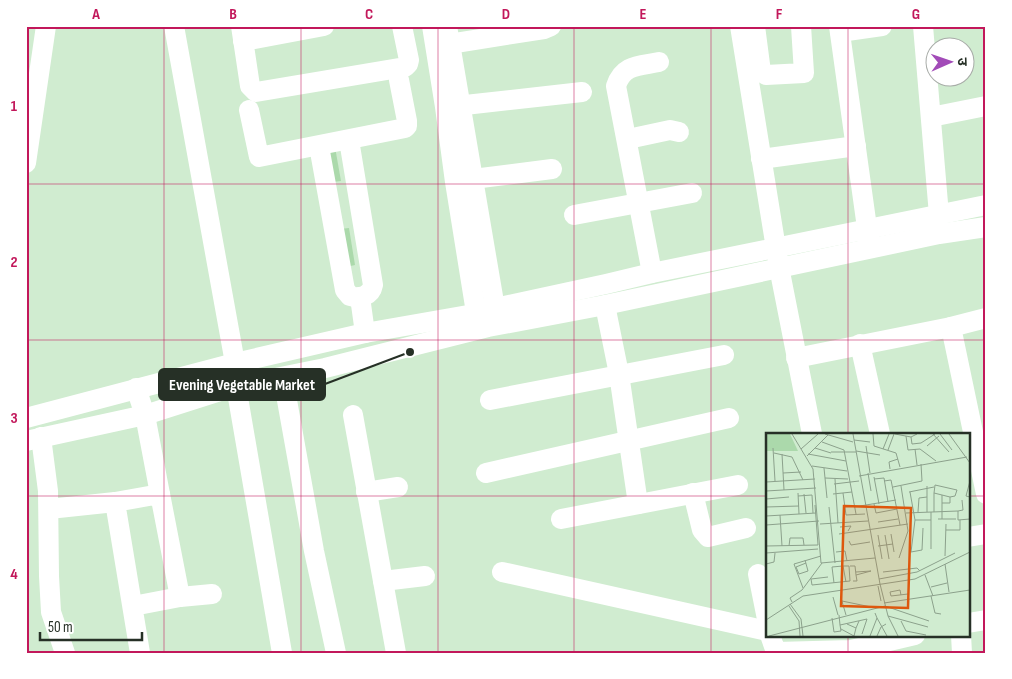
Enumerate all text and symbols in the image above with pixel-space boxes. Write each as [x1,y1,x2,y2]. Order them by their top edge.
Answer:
text: A [91,5,100,24]
text: B [229,5,237,24]
text: C [365,5,373,24]
text: D [502,5,510,24]
text: E [640,5,647,24]
text: F [776,5,783,24]
text: G [912,5,920,24]
north arrow [924,38,974,88]
text: उ [954,57,971,67]
text: 1 [11,97,18,116]
text: 2 [10,253,18,272]
callout: Evening Vegetable Market [159,369,325,400]
text: Evening Vegetable Market [169,376,315,395]
text: 3 [10,409,18,428]
inset map [766,433,970,636]
text: 4 [10,565,18,584]
scale bar [40,609,142,641]
text: 50 m [48,618,73,637]

